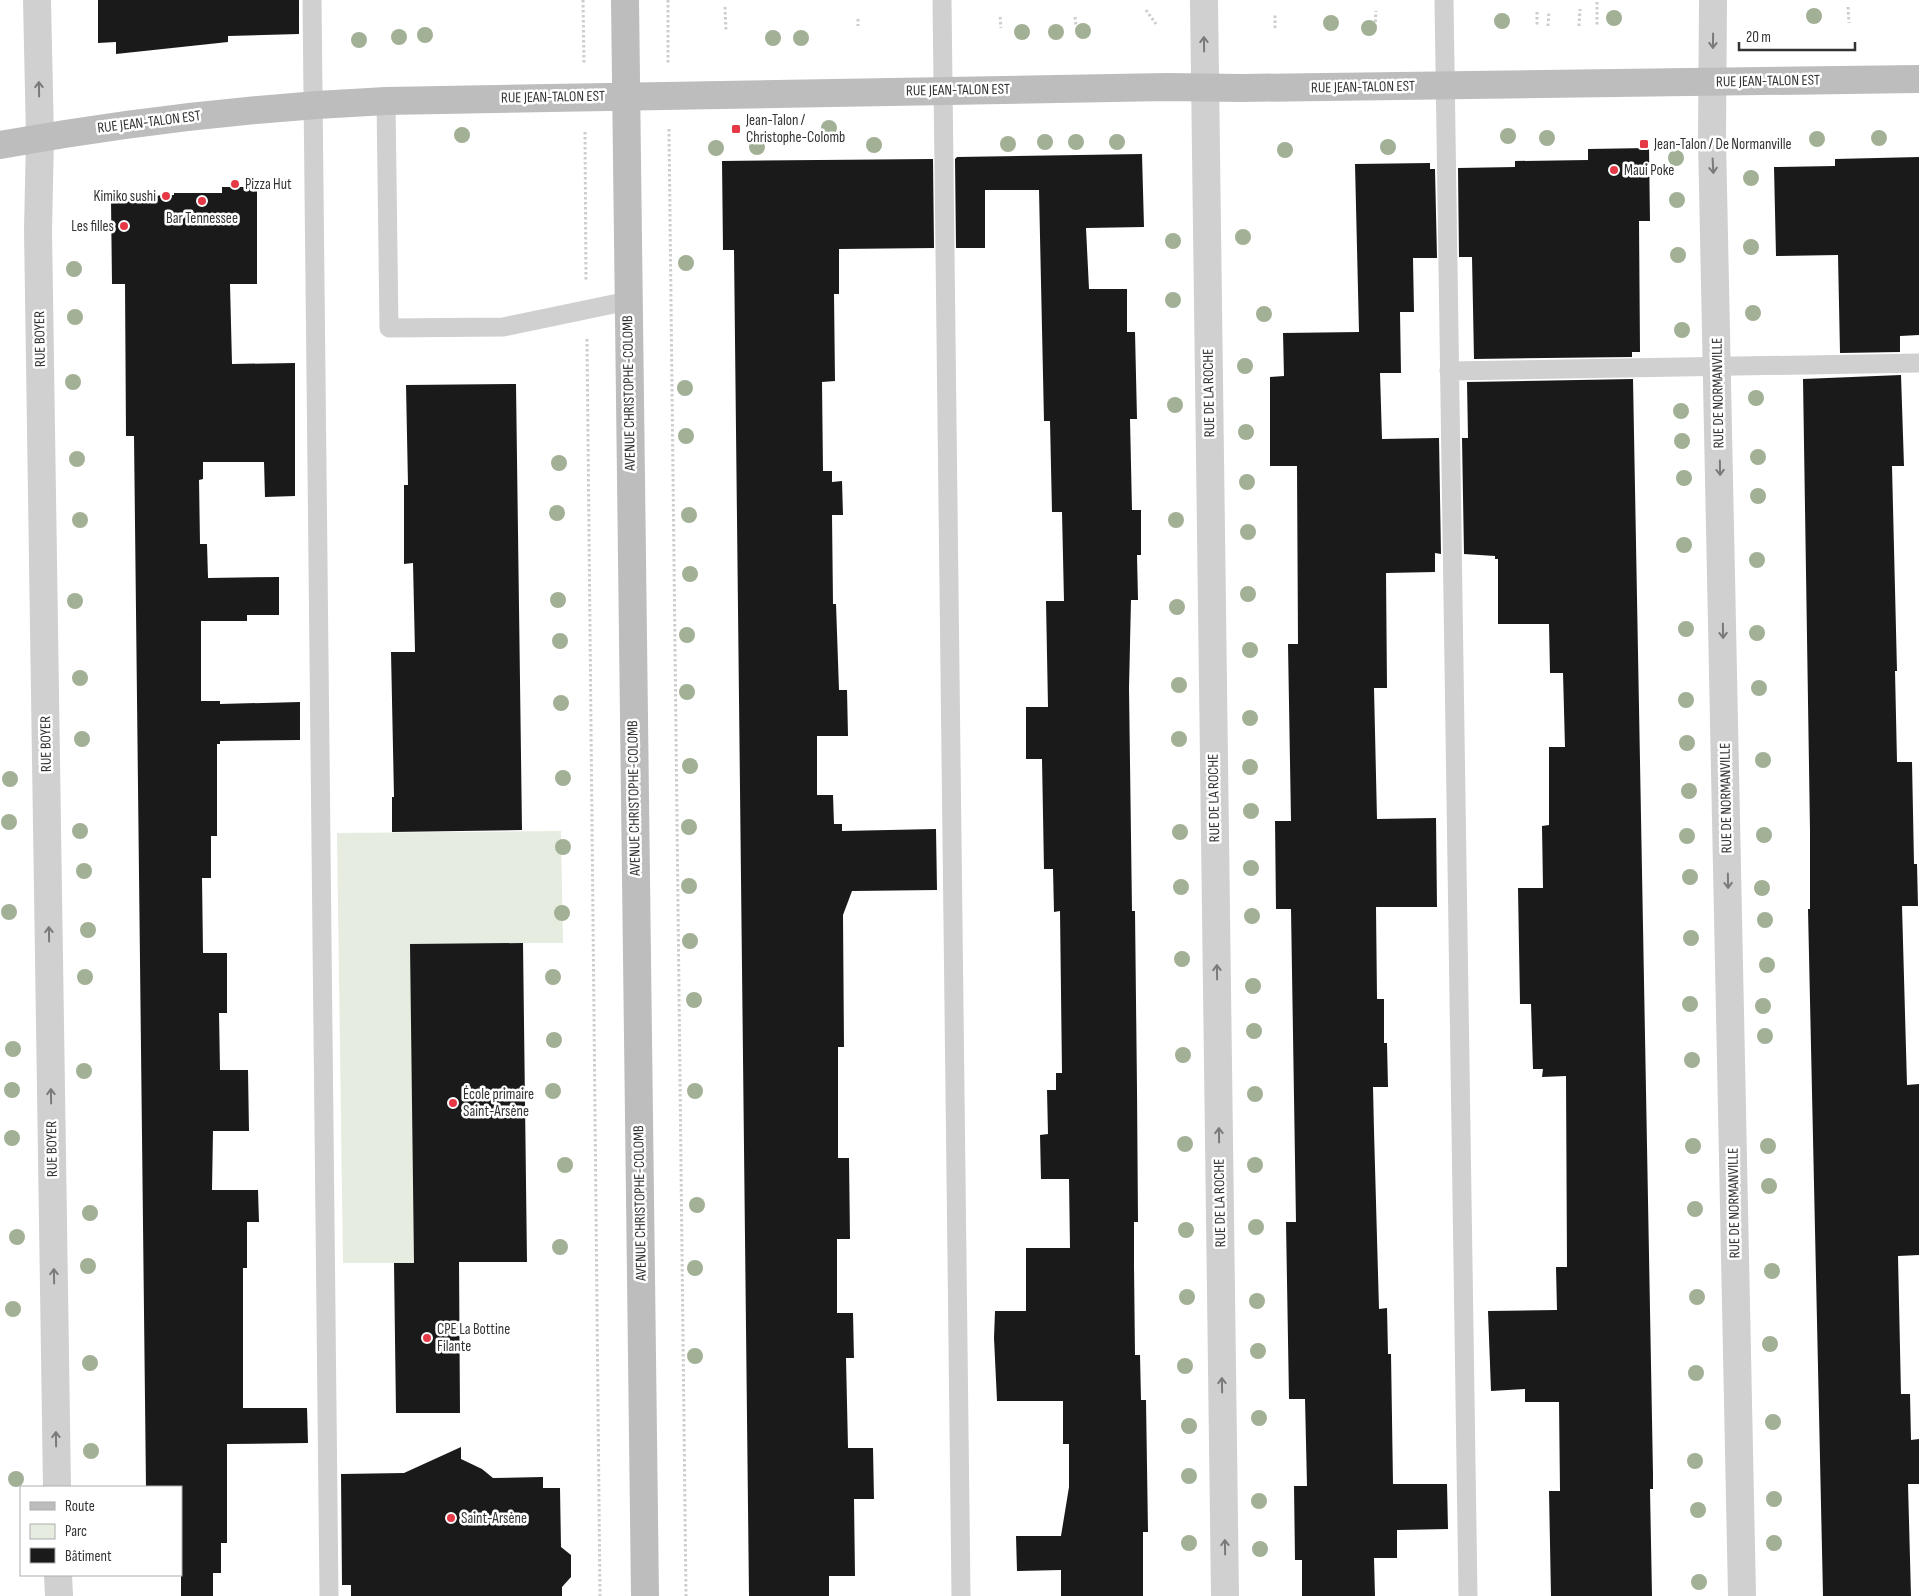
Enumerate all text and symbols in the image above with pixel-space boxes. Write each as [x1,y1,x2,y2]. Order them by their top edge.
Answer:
scale bar [1739,20,1855,52]
text: 20 m [1746,28,1771,47]
one-way arrow [1708,32,1718,49]
one-way arrow [1199,36,1209,52]
street label: RUE JEAN-TALON EST [1716,71,1820,91]
street label: RUE JEAN-TALON EST [1311,77,1415,97]
street label: RUE JEAN-TALON EST [906,80,1010,100]
one-way arrow [34,82,44,98]
street label: RUE JEAN-TALON EST [501,87,605,107]
street label: RUE JEAN-TALON EST [96,106,202,138]
place label: Jean-Talon / Christophe-Colomb [745,111,845,147]
marker: Jean-Talon / Christophe-Colomb [730,123,742,135]
place label: Jean-Talon / De Normanville [1653,135,1792,154]
marker: Jean-Talon / De Normanville [1638,138,1650,150]
one-way arrow [1709,158,1718,174]
place label: Maui Poke [1624,161,1674,180]
marker: Maui Poke [1608,164,1620,176]
place label: Pizza Hut [245,175,292,194]
marker: Pizza Hut [229,178,241,190]
place label: Kimiko sushi [94,187,156,206]
marker: Kimiko sushi [160,190,172,202]
marker: Bar Tennessee [196,195,208,207]
place label: Bar Tennessee [166,209,238,228]
place label: Les filles [71,217,114,236]
marker: Les filles [118,220,130,232]
street label: RUE BOYER [30,311,50,367]
street label: AVENUE CHRISTOPHE-COLOMB [618,315,640,472]
street label: RUE DE NORMANVILLE [1708,337,1728,449]
street label: RUE DE LA ROCHE [1199,349,1219,437]
one-way arrow [1715,460,1724,476]
one-way arrow [1718,622,1728,639]
street label: RUE BOYER [36,716,56,772]
street label: AVENUE CHRISTOPHE-COLOMB [623,720,645,877]
street label: RUE DE NORMANVILLE [1716,742,1736,854]
street label: RUE DE LA ROCHE [1204,754,1224,842]
one-way arrow [1723,872,1732,888]
one-way arrow [44,926,54,942]
one-way arrow [1212,965,1222,981]
place label: École primaire Saint-Arsène [463,1085,534,1121]
one-way arrow [46,1088,56,1104]
marker: École primaire Saint-Arsène [447,1097,459,1109]
street label: RUE BOYER [42,1121,62,1177]
street label: AVENUE CHRISTOPHE-COLOMB [629,1125,651,1282]
one-way arrow [1214,1127,1224,1144]
street label: RUE DE NORMANVILLE [1724,1147,1744,1259]
street label: RUE DE LA ROCHE [1210,1159,1230,1247]
one-way arrow [49,1268,59,1284]
place label: CPE La Bottine Filante [437,1320,510,1356]
marker: CPE La Bottine Filante [421,1332,433,1344]
one-way arrow [1218,1377,1227,1393]
one-way arrow [52,1431,61,1447]
legend [20,1486,182,1576]
text: Route [65,1497,95,1516]
place label: Saint-Arsène [461,1509,527,1528]
marker: Saint-Arsène [445,1512,457,1524]
text: Parc [65,1522,87,1541]
one-way arrow [1220,1540,1230,1556]
text: Bâtiment [65,1547,112,1566]

